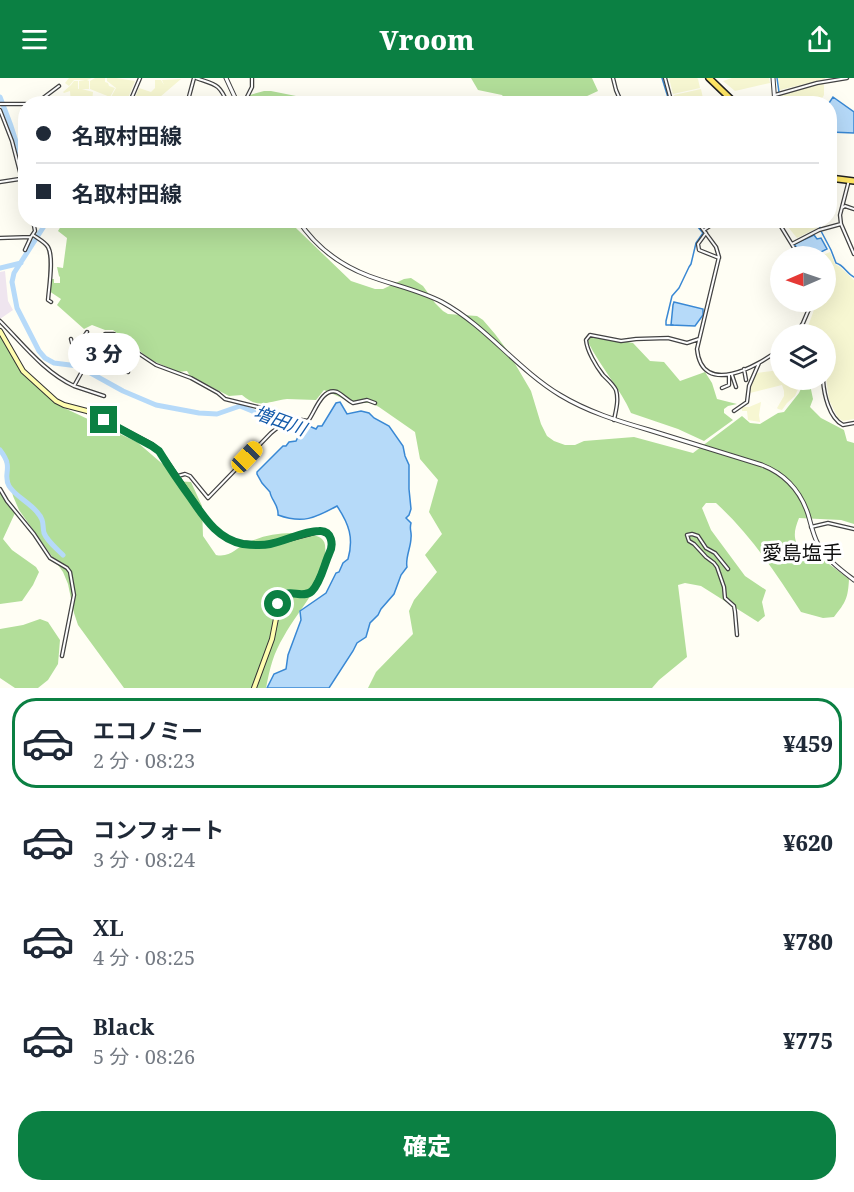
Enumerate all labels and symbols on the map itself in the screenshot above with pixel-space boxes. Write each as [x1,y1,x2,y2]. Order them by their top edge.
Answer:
north arrow [770,246,836,312]
callout: 3 分 [68,333,140,375]
water label: 増田川 [251,400,312,441]
route end [90,406,117,433]
car [228,438,266,476]
district label: 愛島塩手 [762,539,842,566]
route start [264,590,291,617]

